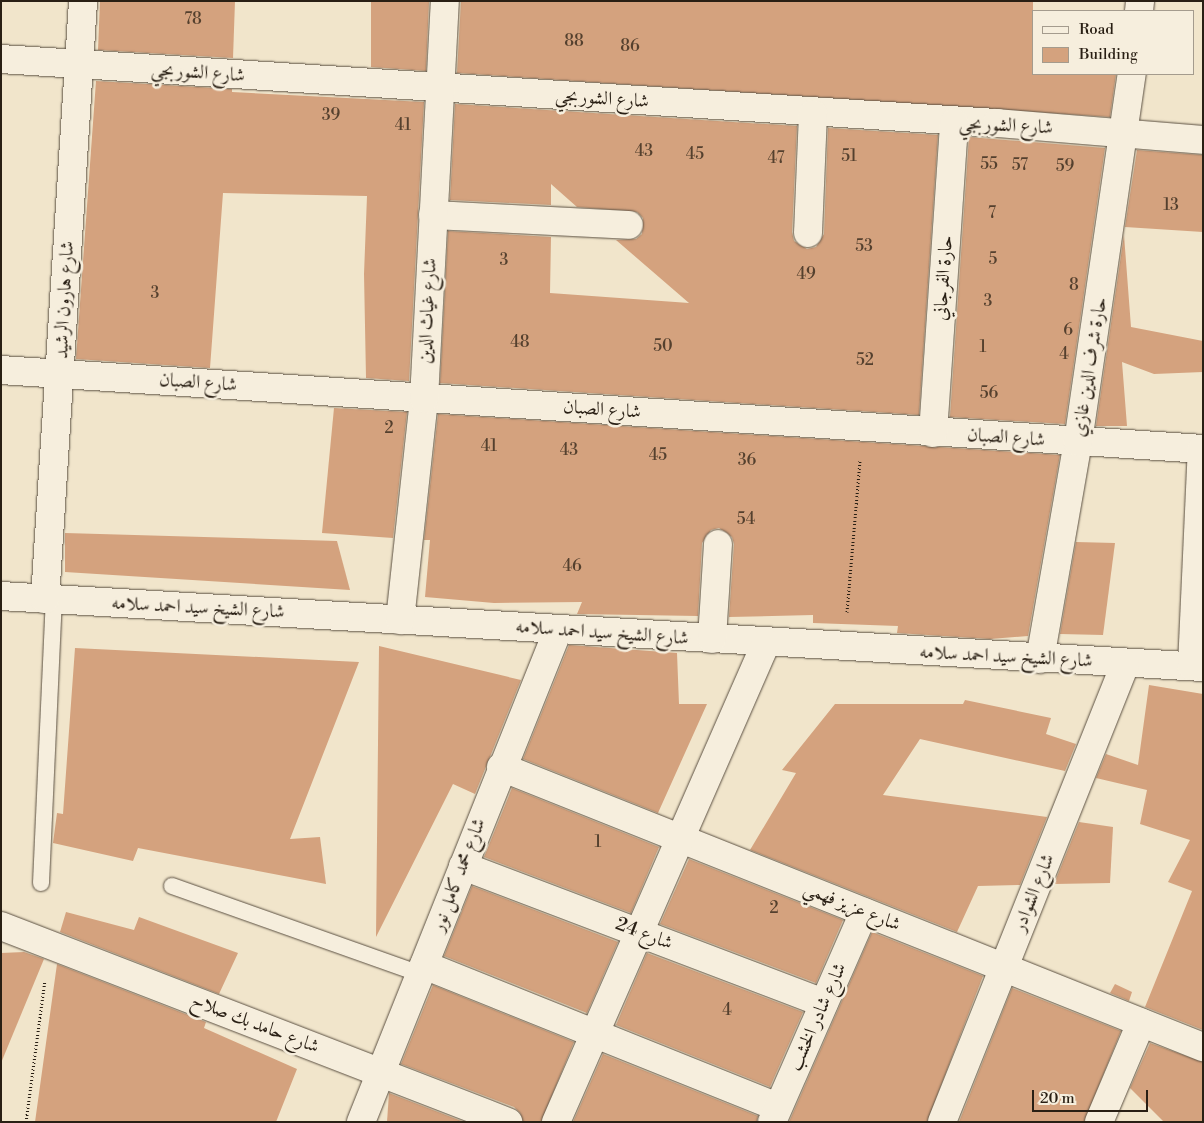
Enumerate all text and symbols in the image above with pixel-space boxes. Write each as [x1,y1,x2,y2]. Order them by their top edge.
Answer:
house number: 78 [184,9,202,29]
legend [1032,10,1194,75]
text: Road [1079,20,1114,39]
house number: 88 [564,31,584,51]
house number: 86 [620,36,640,56]
text: Building [1079,45,1138,64]
street label: شارع الشوربجي [150,58,246,88]
street label: شارع الشوربجي [554,84,650,114]
house number: 39 [322,105,340,125]
street label: شارع الشوربجي [958,112,1054,140]
house number: 41 [395,115,411,135]
house number: 43 [635,141,653,161]
house number: 45 [686,144,704,164]
house number: 51 [841,146,857,166]
house number: 47 [768,148,784,168]
house number: 55 [980,154,998,174]
house number: 57 [1012,155,1028,175]
house number: 59 [1056,156,1074,176]
house number: 13 [1163,195,1179,215]
house number: 7 [988,203,996,223]
street label: حارة الفرجاني [930,235,958,321]
house number: 53 [855,236,873,256]
street label: شارع هارون الرشيد [51,241,79,359]
house number: 5 [989,249,997,269]
house number: 3 [500,250,508,270]
street label: شارع غياث الدين [414,257,442,365]
house number: 49 [796,264,816,284]
house number: 8 [1069,275,1079,295]
house number: 3 [151,283,159,303]
house number: 3 [984,291,992,311]
street label: حارة شرف الدين غازي [1068,295,1112,439]
house number: 6 [1063,320,1073,340]
house number: 48 [510,332,530,352]
house number: 50 [653,336,673,356]
house number: 1 [980,337,986,357]
house number: 4 [1059,344,1069,364]
house number: 52 [856,350,874,370]
street label: شارع الصبان [158,369,238,397]
house number: 56 [980,383,998,403]
street label: شارع الصبان [562,396,642,424]
house number: 2 [384,418,394,438]
street label: شارع الصبان [966,424,1046,452]
house number: 41 [481,436,497,456]
house number: 43 [560,440,578,460]
house number: 45 [649,445,667,465]
house number: 36 [738,450,756,470]
house number: 54 [737,509,755,529]
house number: 46 [562,556,582,576]
street label: شارع الشيخ سيد احمد سلامه [111,592,285,624]
street label: شارع الشيخ سيد احمد سلامه [515,616,689,650]
street label: شارع الشيخ سيد احمد سلامه [919,641,1093,673]
street label: شارع محمد كامل نور [427,815,491,935]
house number: 1 [595,832,601,852]
street label: شارع الشوادر [1008,851,1060,935]
street label: شارع عزيز فهمي [800,877,904,937]
house number: 2 [769,898,779,918]
street label: شارع 24 [612,913,676,955]
street label: شارع شادر الخشب [784,959,852,1075]
street label: شارع حامد بك صلاح [188,989,322,1059]
house number: 4 [722,1000,732,1020]
scale bar [1034,1080,1150,1112]
text: 20 m [1040,1089,1075,1108]

